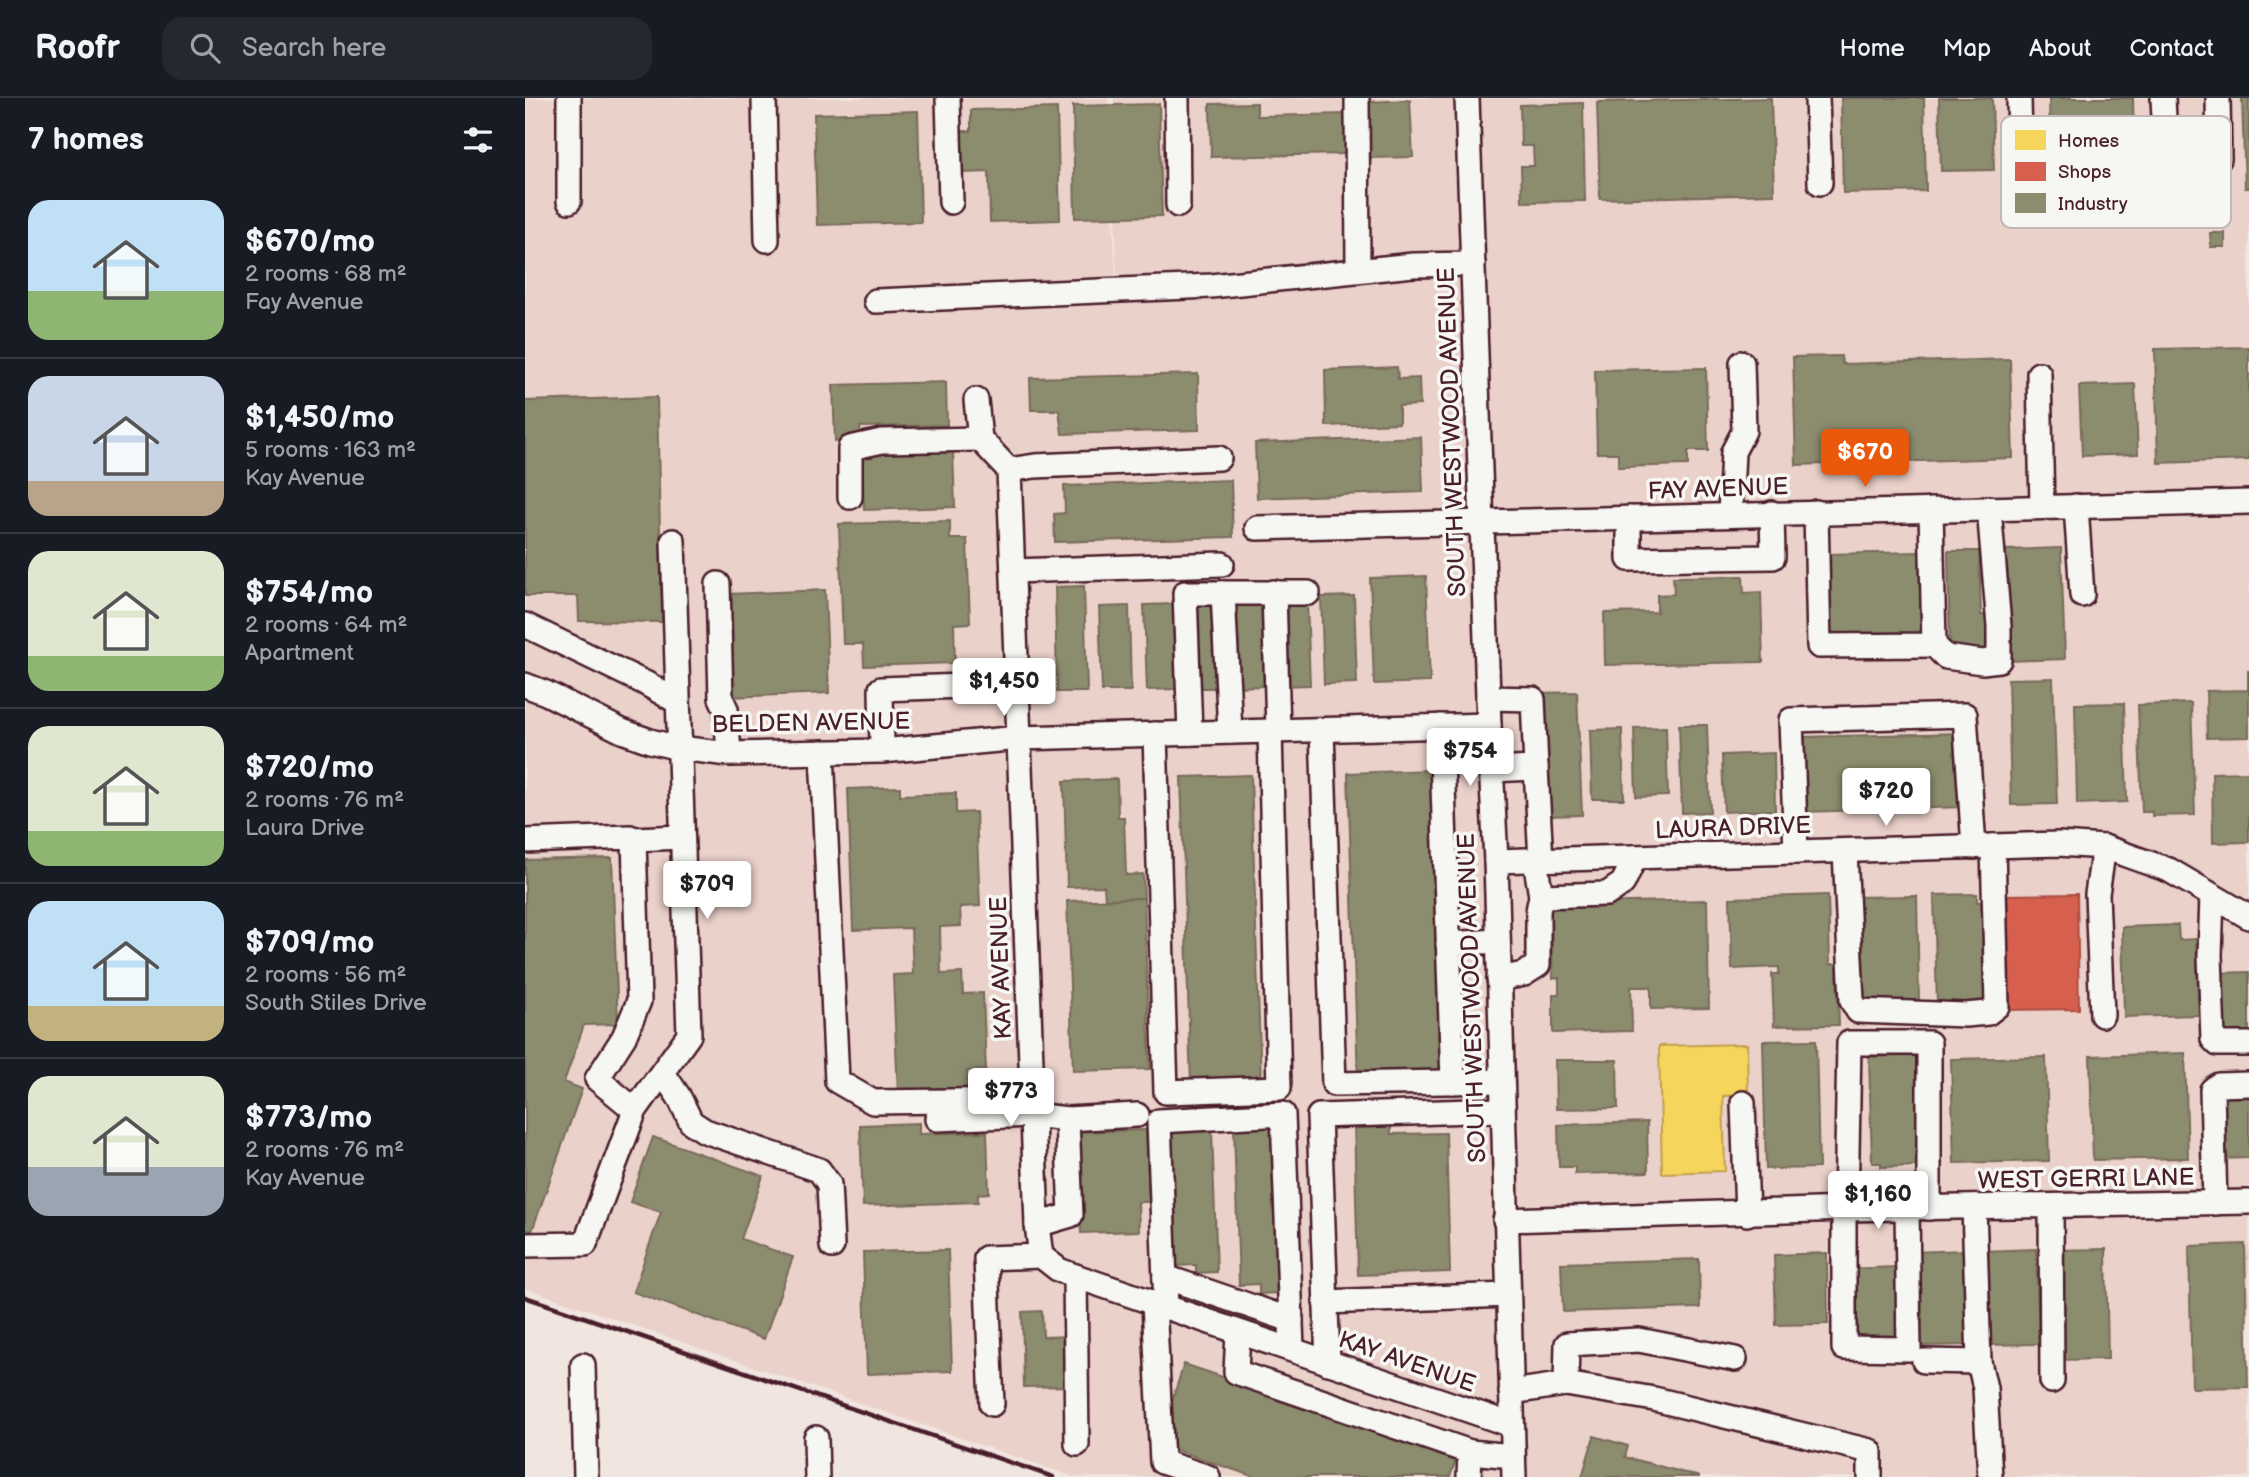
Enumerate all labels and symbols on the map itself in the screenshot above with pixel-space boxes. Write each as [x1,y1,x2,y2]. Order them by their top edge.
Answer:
legend [2001,116,2231,228]
text: Homes [2058,130,2119,153]
text: Shops [2058,161,2111,184]
text: Industry [2058,193,2128,216]
street label: SOUTH WESTWOOD AVENUE [1432,267,1472,597]
pin: $670 [1824,430,1906,489]
street label: FAY AVENUE [1647,472,1789,506]
pin: $1,450 [947,658,1061,718]
street label: BELDEN AVENUE [711,707,911,739]
pin: $754 [1429,728,1511,788]
pin: $720 [1845,768,1927,828]
street label: LAURA DRIVE [1654,811,1812,845]
street label: SOUTH WESTWOOD AVENUE [1452,833,1492,1163]
pin: $709 [666,862,748,921]
street label: KAY AVENUE [984,896,1018,1040]
pin: $773 [970,1068,1052,1128]
street label: WEST GERRI LANE [1977,1163,2195,1195]
pin: $1,160 [1821,1172,1935,1231]
street label: KAY AVENUE [1335,1325,1479,1399]

